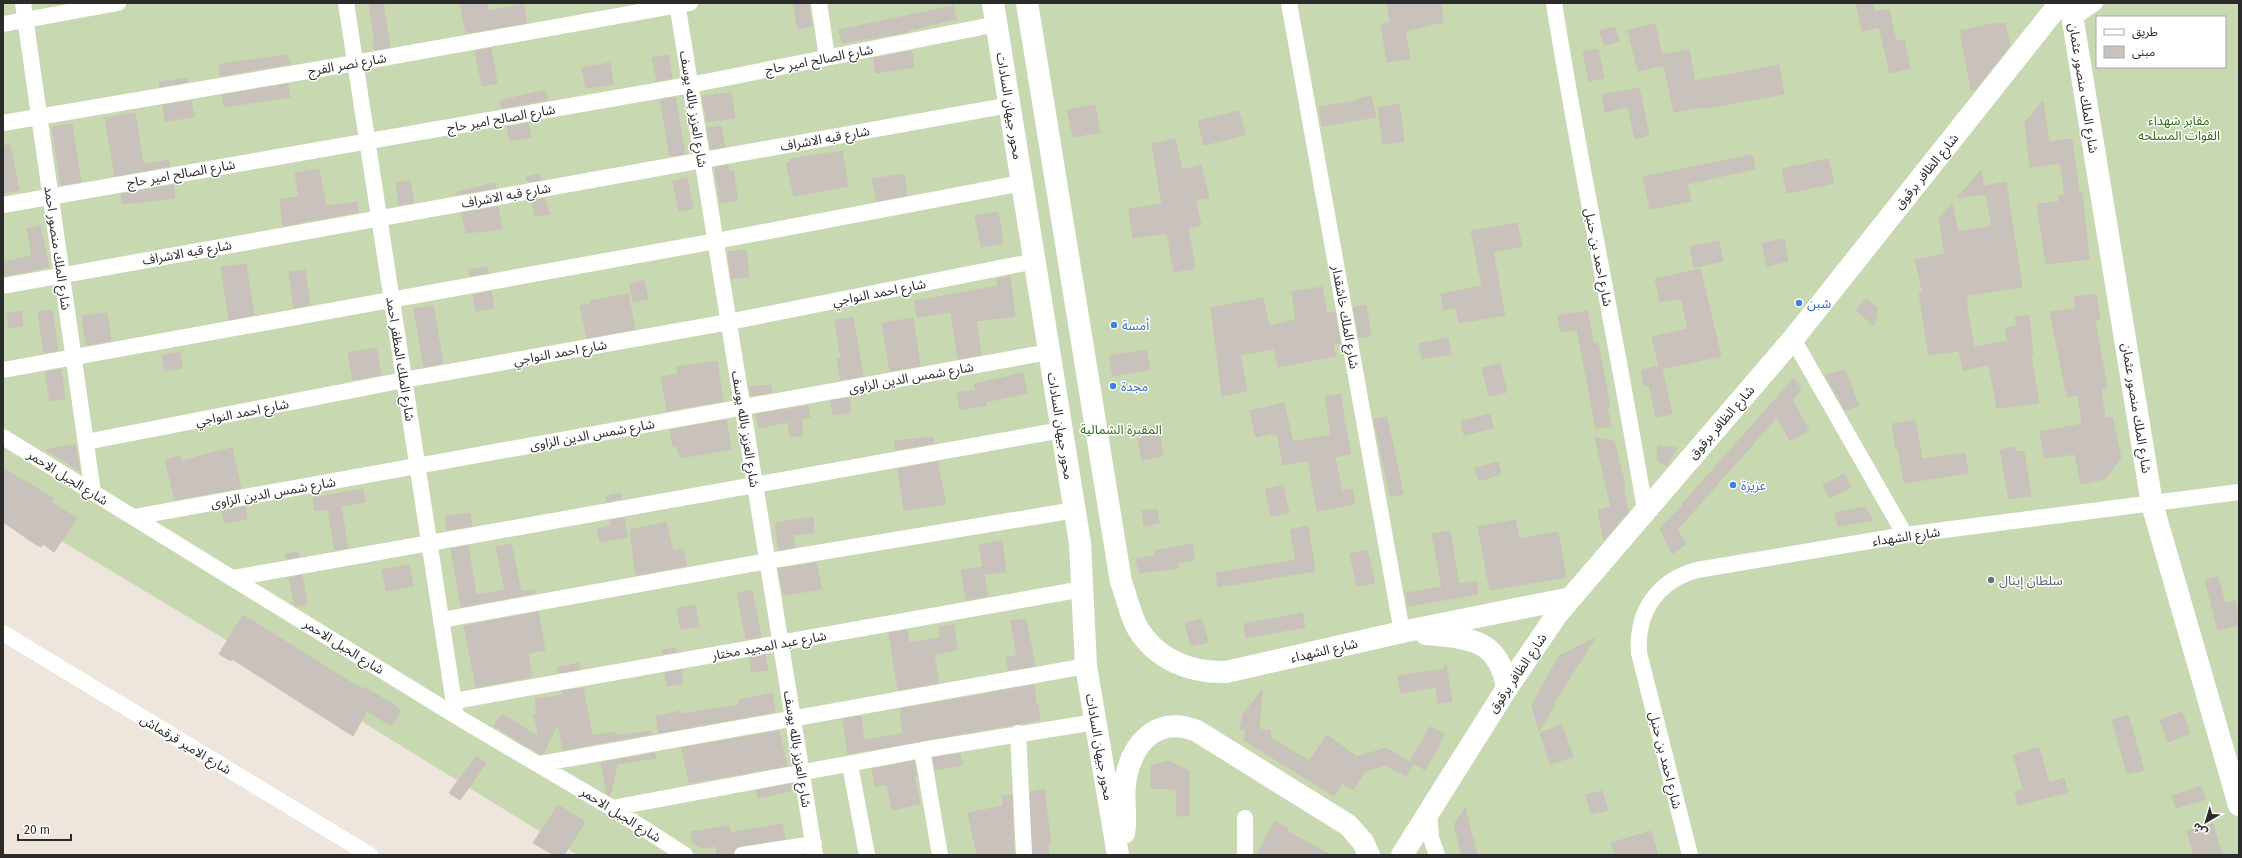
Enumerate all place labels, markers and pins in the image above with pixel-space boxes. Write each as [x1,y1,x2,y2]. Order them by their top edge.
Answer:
place label: شبن [1807,296,1831,312]
marker: شبن [1794,298,1804,308]
place label: أمسة [1122,317,1149,333]
marker: أمسة [1109,320,1119,330]
place label: مجدة [1121,379,1148,394]
marker: مجدة [1108,381,1118,391]
place label: عزيزة [1741,478,1767,493]
marker: عزيزة [1728,480,1738,490]
place label: سلطان إينال [1999,573,2063,590]
marker: سلطان إينال [1986,575,1996,585]

